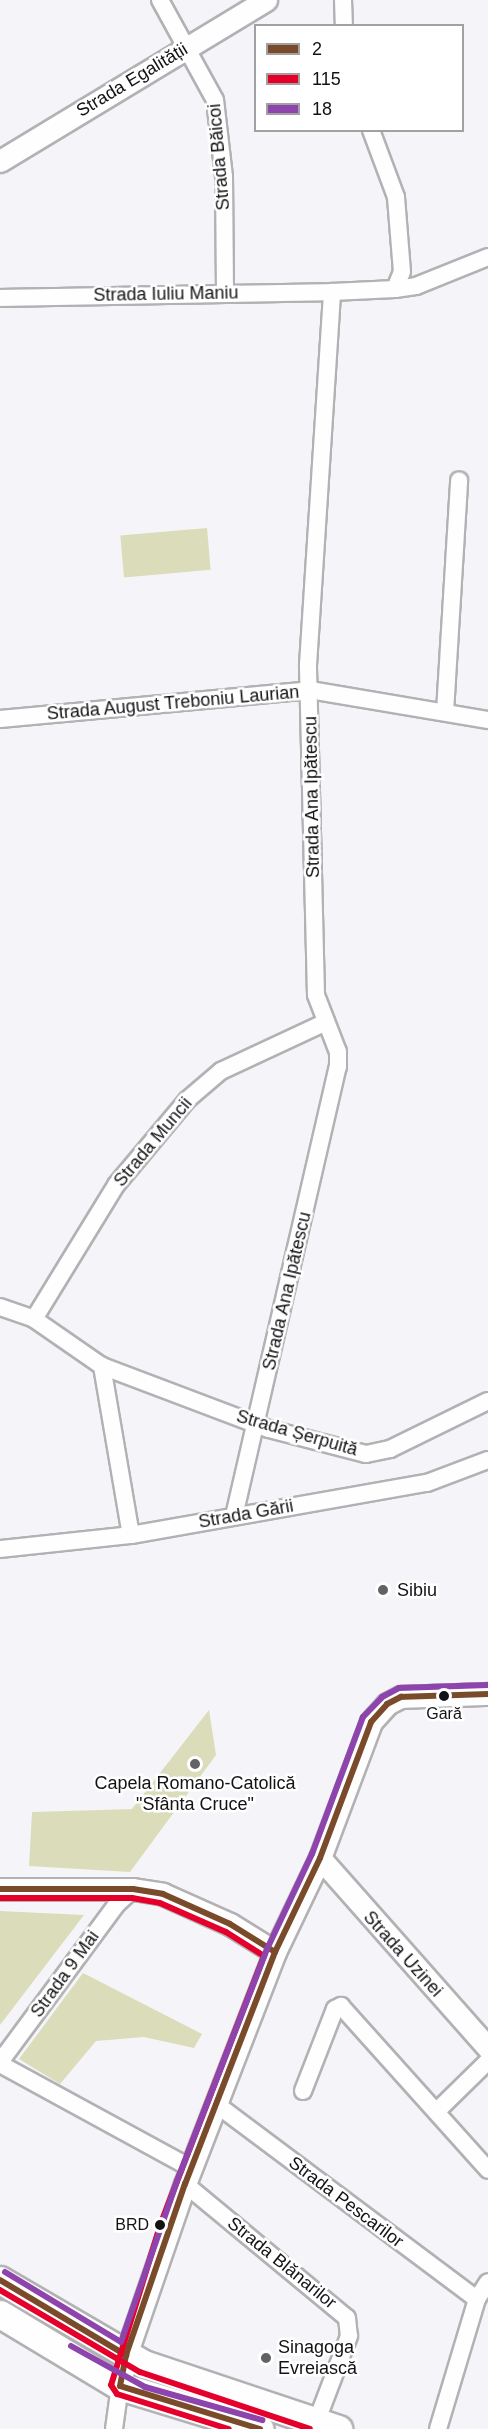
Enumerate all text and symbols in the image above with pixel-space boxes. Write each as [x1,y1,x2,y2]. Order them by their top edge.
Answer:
legend [254,24,464,132]
street label: Strada Egalității [72,38,192,122]
text: 2 [312,39,322,59]
text: 115 [312,69,341,89]
text: 18 [312,99,332,119]
street label: Strada Băicoi [204,103,234,211]
street label: Strada Iuliu Maniu [93,282,239,306]
street label: Strada August Treboniu Laurian [45,681,301,725]
street label: Strada Ana Ipătescu [300,715,324,879]
street label: Strada Muncii [109,1093,197,1191]
street label: Strada Ana Ipătescu [258,1209,316,1373]
street label: Strada Șerpuită [234,1405,360,1461]
street label: Strada Gării [197,1495,295,1533]
place label: Sibiu [397,1579,437,1601]
marker: Sibiu [374,1581,392,1599]
marker: Gară [438,1690,450,1702]
place label: Gară [426,1704,462,1724]
marker: Capela Romano-Catolică "Sfânta Cruce" [188,1757,202,1771]
place label: Capela Romano-Catolică "Sfânta Cruce" [94,1773,296,1816]
street label: Strada Uzinei [359,1907,447,2001]
street label: Strada 9 Mai [26,1926,104,2022]
street label: Strada Pescarilor [284,2152,408,2252]
street label: Strada Blănarilor [223,2212,341,2314]
place label: BRD [115,2215,149,2235]
marker: BRD [154,2219,166,2231]
place label: Sinagoga Evreiască [278,2337,357,2380]
marker: Sinagoga Evreiască [259,2351,273,2365]

